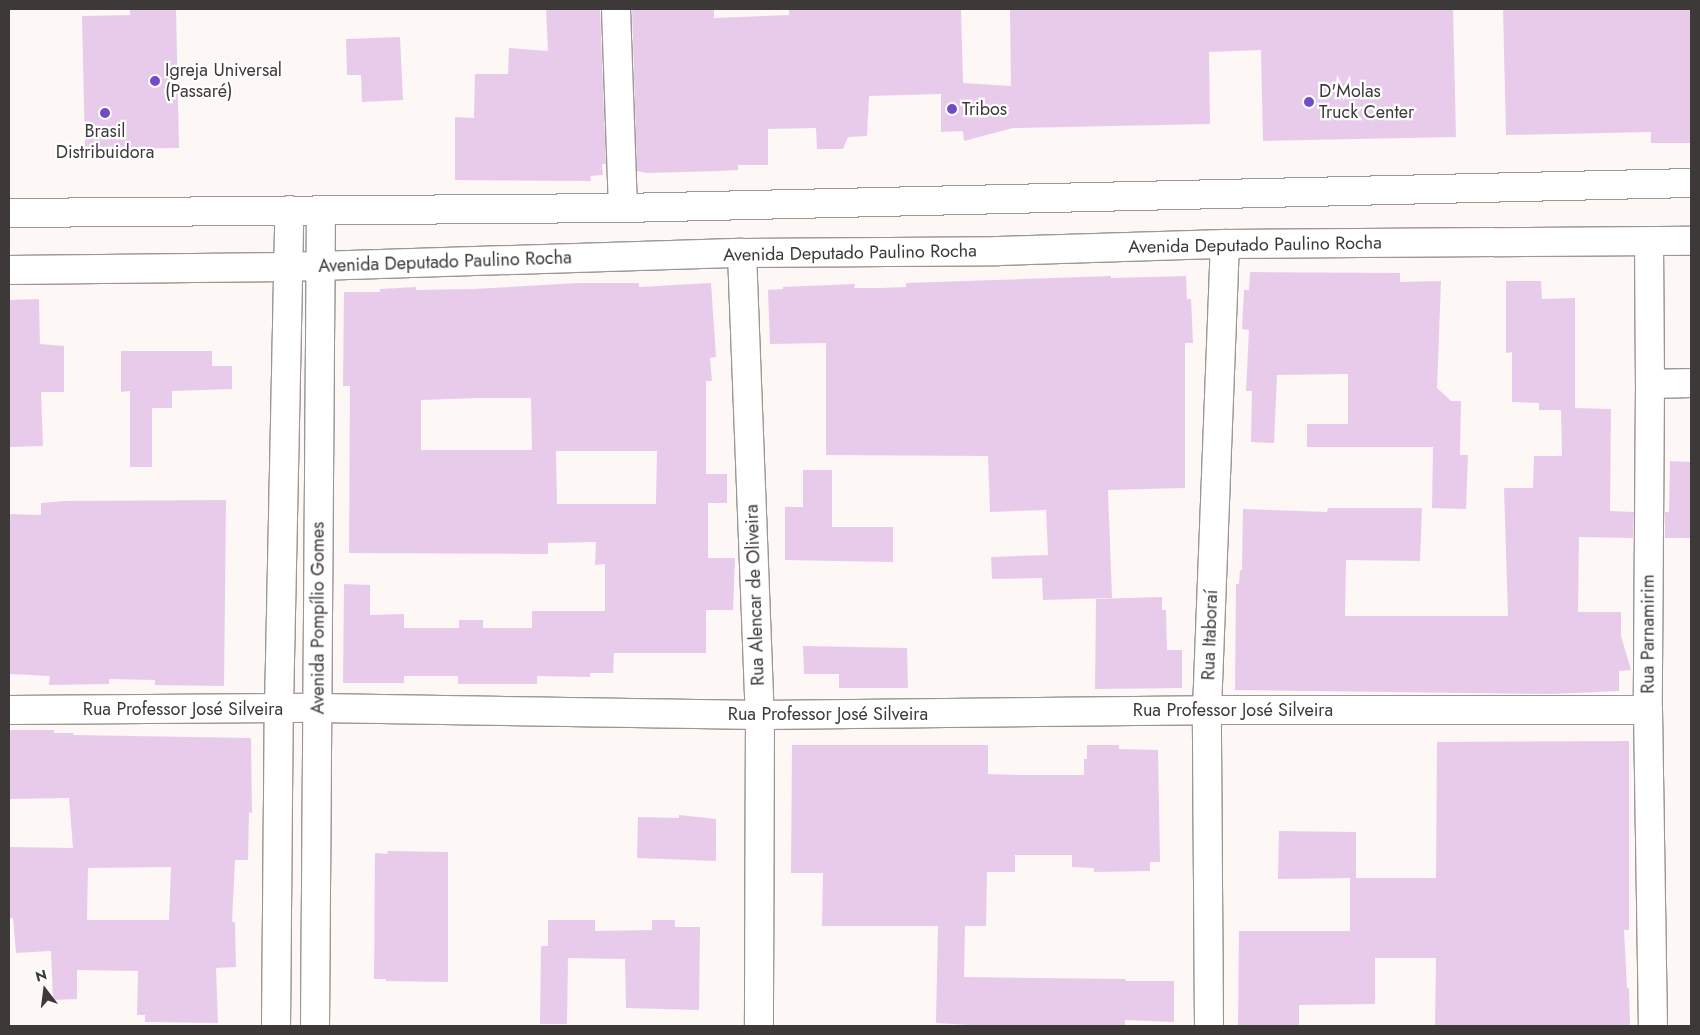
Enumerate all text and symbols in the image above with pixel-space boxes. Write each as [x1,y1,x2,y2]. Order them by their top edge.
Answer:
place label: Igreja Universal (Passaré) [165,60,282,102]
marker: Igreja Universal (Passaré) [149,75,161,87]
place label: D'Molas Truck Center [1319,81,1414,124]
marker: D'Molas Truck Center [1303,96,1315,108]
place label: Tribos [962,98,1007,120]
marker: Tribos [946,103,958,115]
marker: Brasil Distribuidora [99,107,111,119]
place label: Brasil Distribuidora [56,121,154,163]
street label: Avenida Deputado Paulino Rocha [1128,232,1382,258]
street label: Avenida Deputado Paulino Rocha [723,240,977,266]
street label: Avenida Deputado Paulino Rocha [318,247,572,277]
street label: Rua Alencar de Oliveira [741,504,769,686]
street label: Avenida Pompílio Gomes [307,522,329,714]
street label: Rua Parnamirim [1637,574,1659,694]
street label: Rua Itaboraí [1198,589,1222,681]
street label: Rua Professor José Silveira [83,698,283,720]
street label: Rua Professor José Silveira [1133,699,1333,721]
street label: Rua Professor José Silveira [728,703,928,725]
text: N [33,964,49,987]
north arrow [20,965,70,1015]

